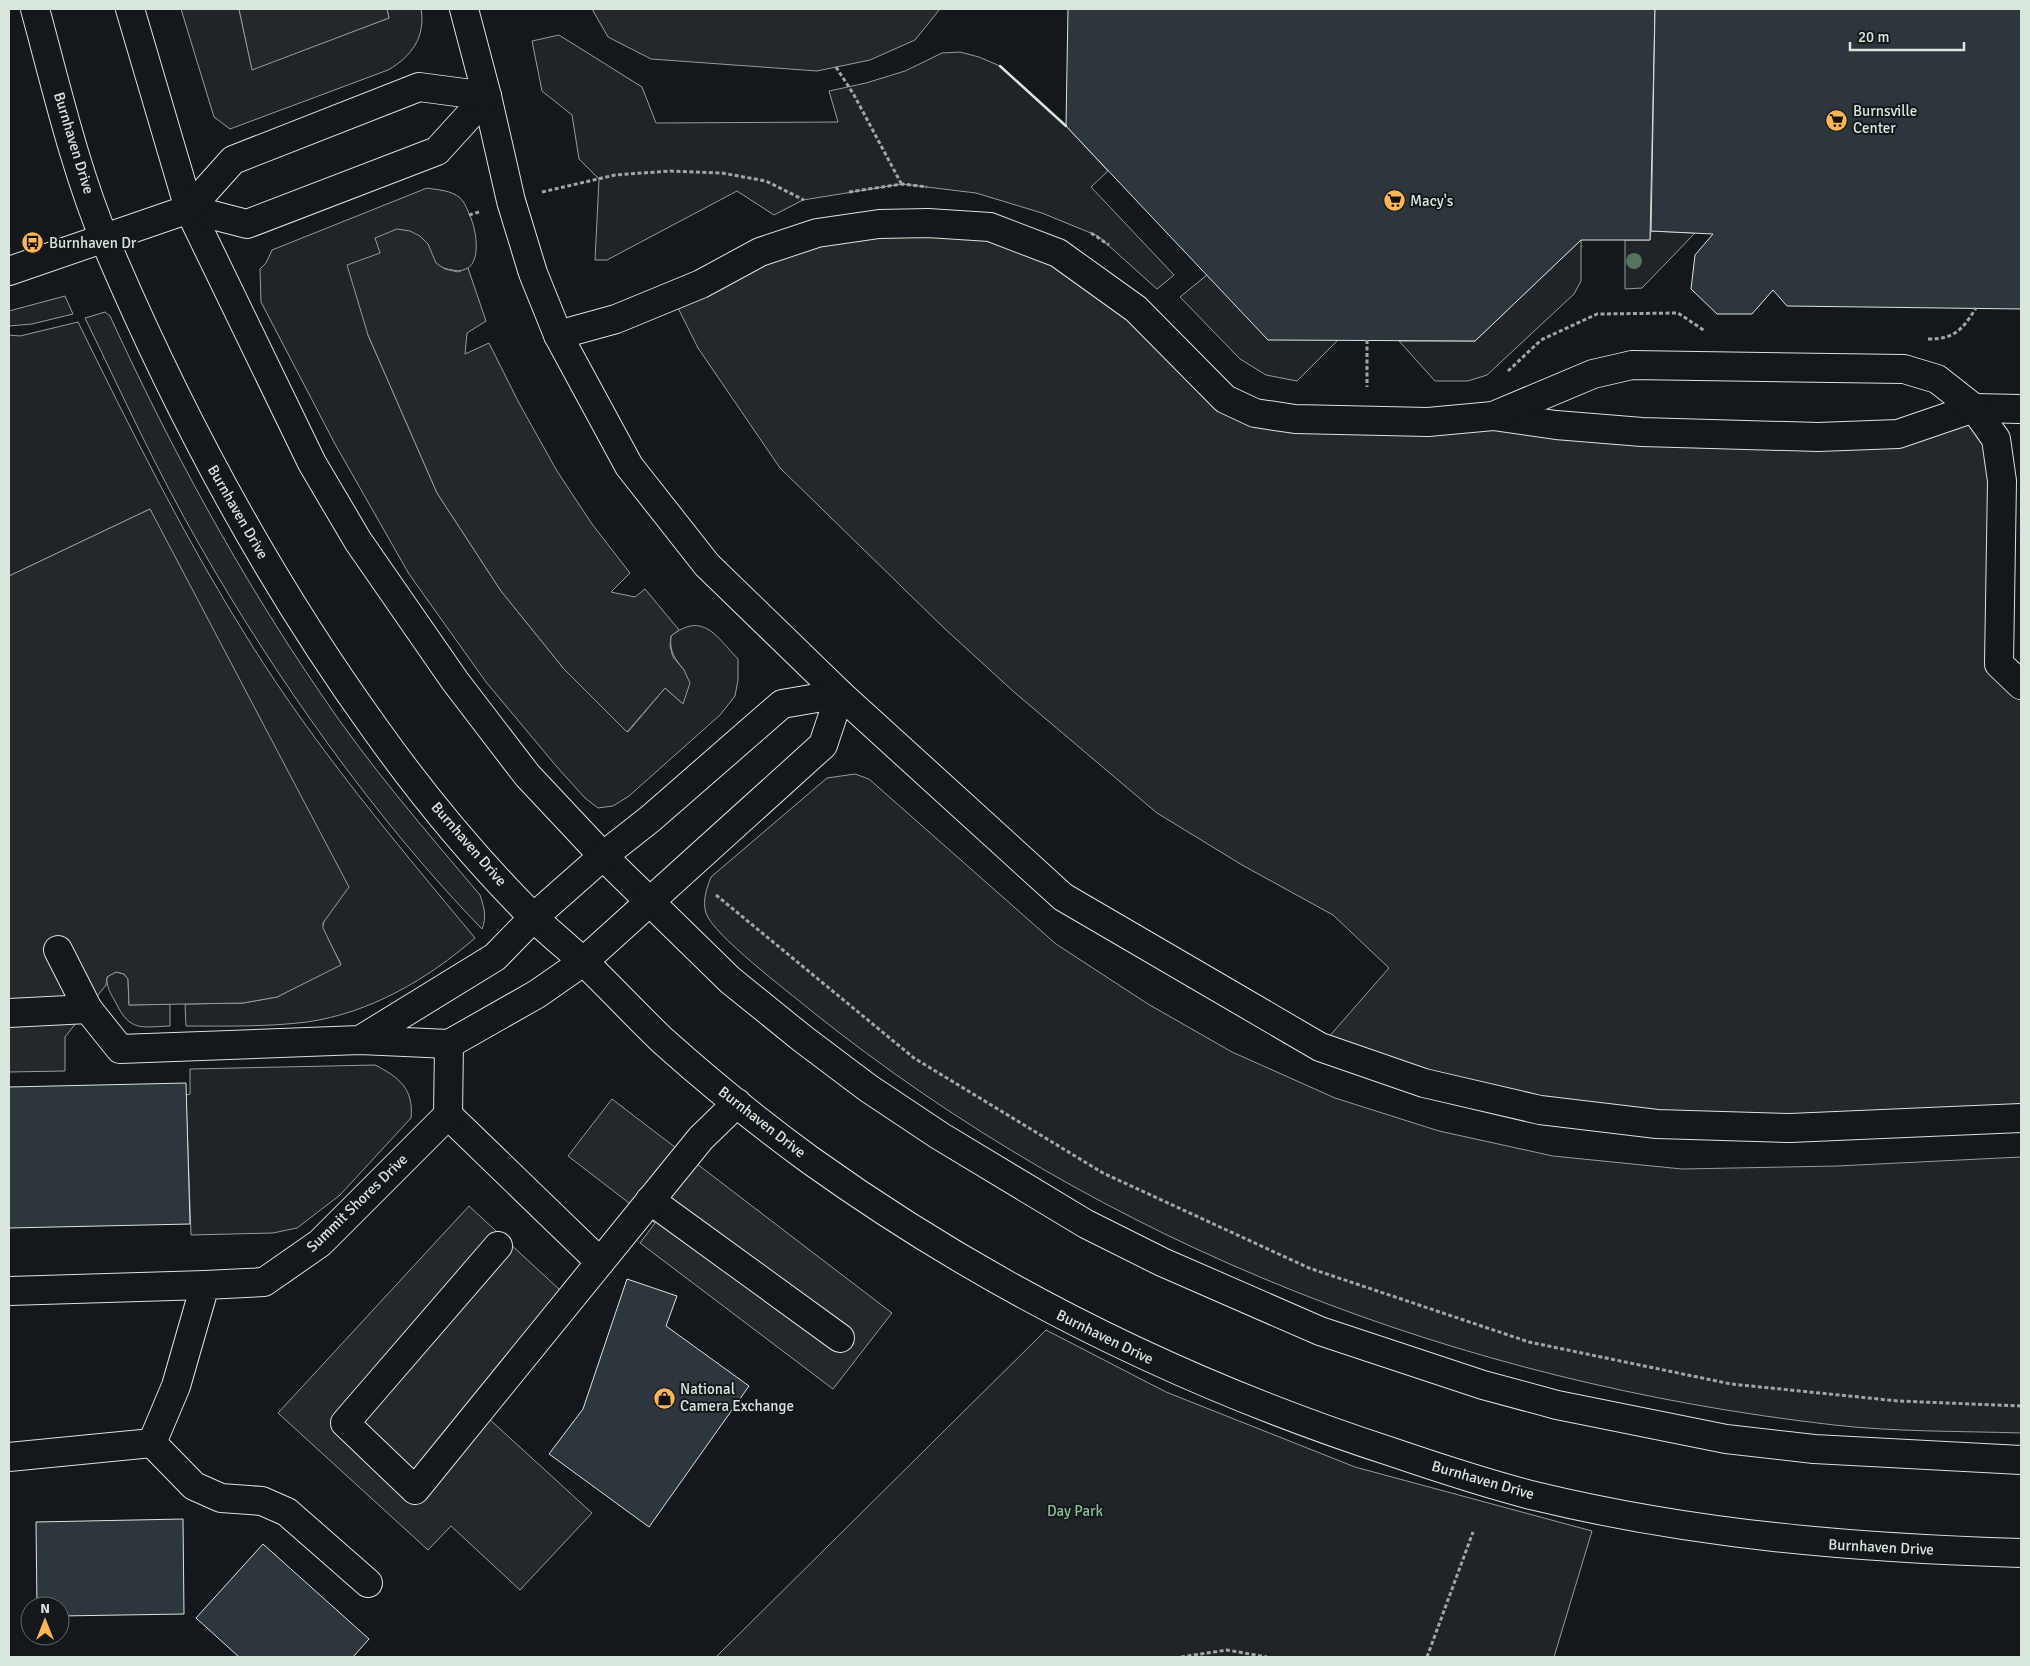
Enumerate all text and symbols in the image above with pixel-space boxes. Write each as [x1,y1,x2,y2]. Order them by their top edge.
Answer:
scale bar [1850,20,1964,52]
text: 20 m [1858,28,1889,46]
street label: Burnhaven Drive [50,90,98,196]
place label: Burnsville Center [1853,102,1917,137]
supermarket icon: Burnsville Center [1825,108,1849,132]
supermarket icon: Macy's [1382,189,1406,213]
place label: Macy's [1410,192,1454,210]
bus stop icon: Burnhaven Dr [21,231,45,255]
place label: Burnhaven Dr [49,234,137,252]
street label: Burnhaven Drive [204,462,272,562]
street label: Burnhaven Drive [428,798,510,890]
street label: Burnhaven Drive [715,1082,809,1162]
street label: Summit Shores Drive [303,1150,411,1256]
street label: Burnhaven Drive [1054,1306,1156,1368]
place label: National Camera Exchange [680,1380,794,1415]
shop icon: National Camera Exchange [652,1386,676,1410]
street label: Burnhaven Drive [1430,1457,1536,1503]
park label: Day Park [1047,1502,1104,1520]
street label: Burnhaven Drive [1828,1535,1934,1559]
north arrow [20,1596,70,1646]
text: N [40,1600,50,1617]

